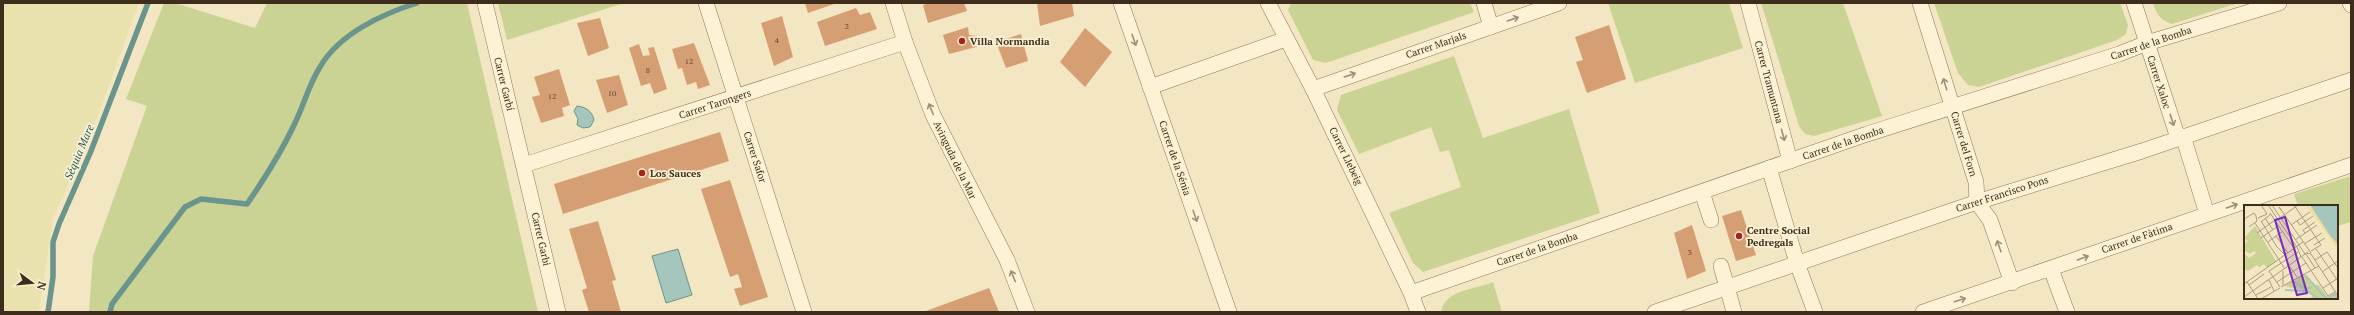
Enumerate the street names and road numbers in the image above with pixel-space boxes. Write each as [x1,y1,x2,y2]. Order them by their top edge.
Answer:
street label: Carrer de la Bomba [2109,23,2193,63]
street label: Carrer Marjals [1404,29,1468,61]
street label: Carrer Tramuntana [1752,39,1786,125]
street label: Carrer Xaloc [2144,54,2174,111]
street label: Carrer Garbí [491,56,517,112]
street label: Carrer Tarongers [677,86,753,122]
street label: Carrer del Forn [1948,110,1980,178]
street label: Avinguda de la Mar [930,119,980,201]
street label: Carrer de la Sénia [1156,119,1194,197]
street label: Carrer de la Bomba [1801,123,1885,163]
street label: Carrer Llebeig [1326,125,1366,188]
street label: Carrer Safor [741,130,769,185]
street label: Carrer Francisco Pons [1954,173,2050,215]
street label: Carrer Garbi [529,211,553,267]
street label: Carrer de Fàtima [2100,220,2174,256]
street label: Carrer de la Bomba [1495,229,1579,269]

